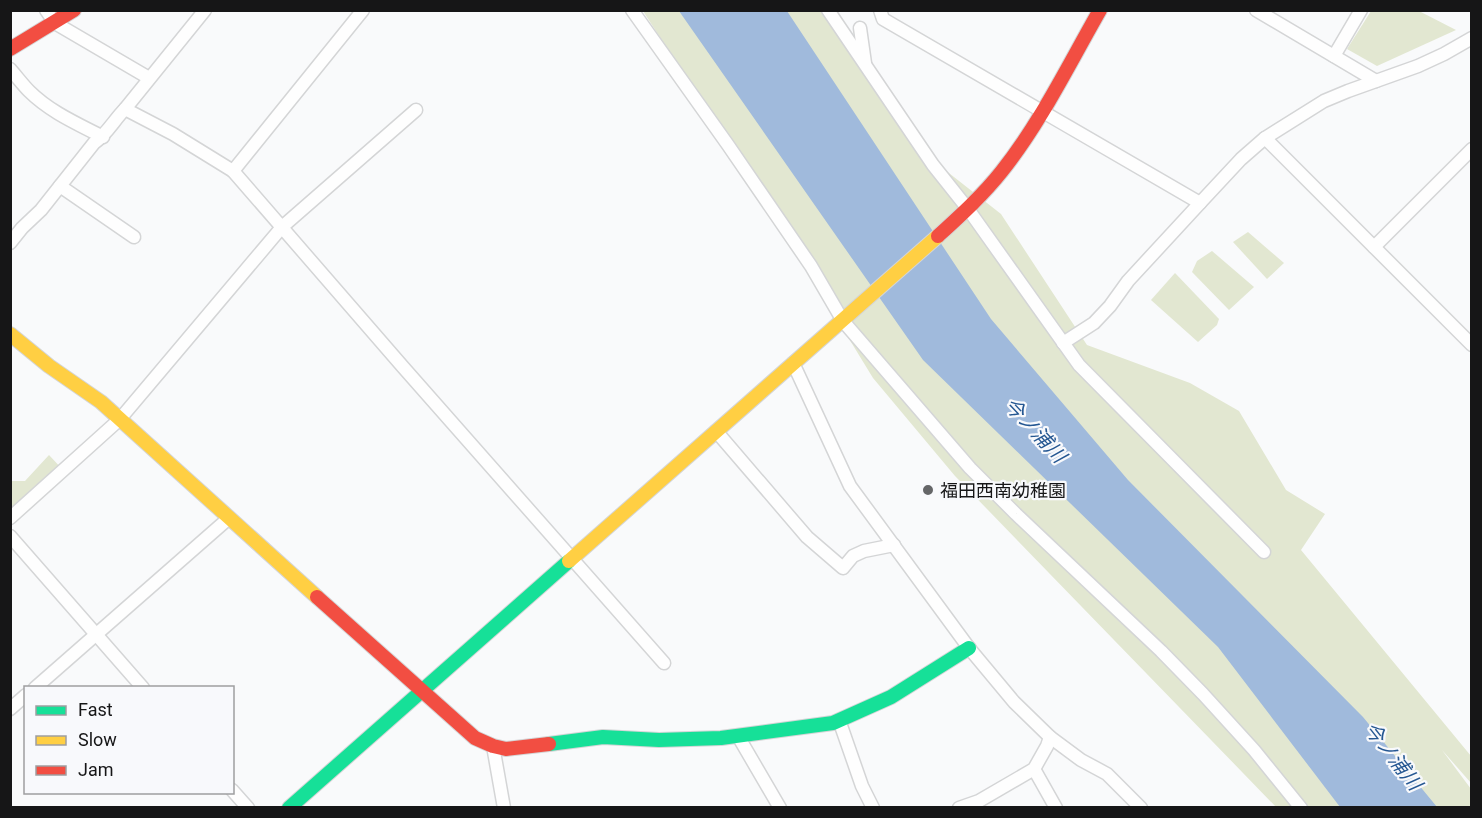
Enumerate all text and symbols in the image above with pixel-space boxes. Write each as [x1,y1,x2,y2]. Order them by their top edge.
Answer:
water label: 今ノ浦川 [999,393,1072,469]
place label: 福田西南幼稚園 [940,480,1066,501]
marker: 福田西南幼稚園 [921,483,935,497]
legend [24,686,234,794]
text: Fast [78,699,113,720]
water label: 今ノ浦川 [1359,717,1428,796]
text: Slow [78,729,117,750]
text: Jam [78,759,114,780]

